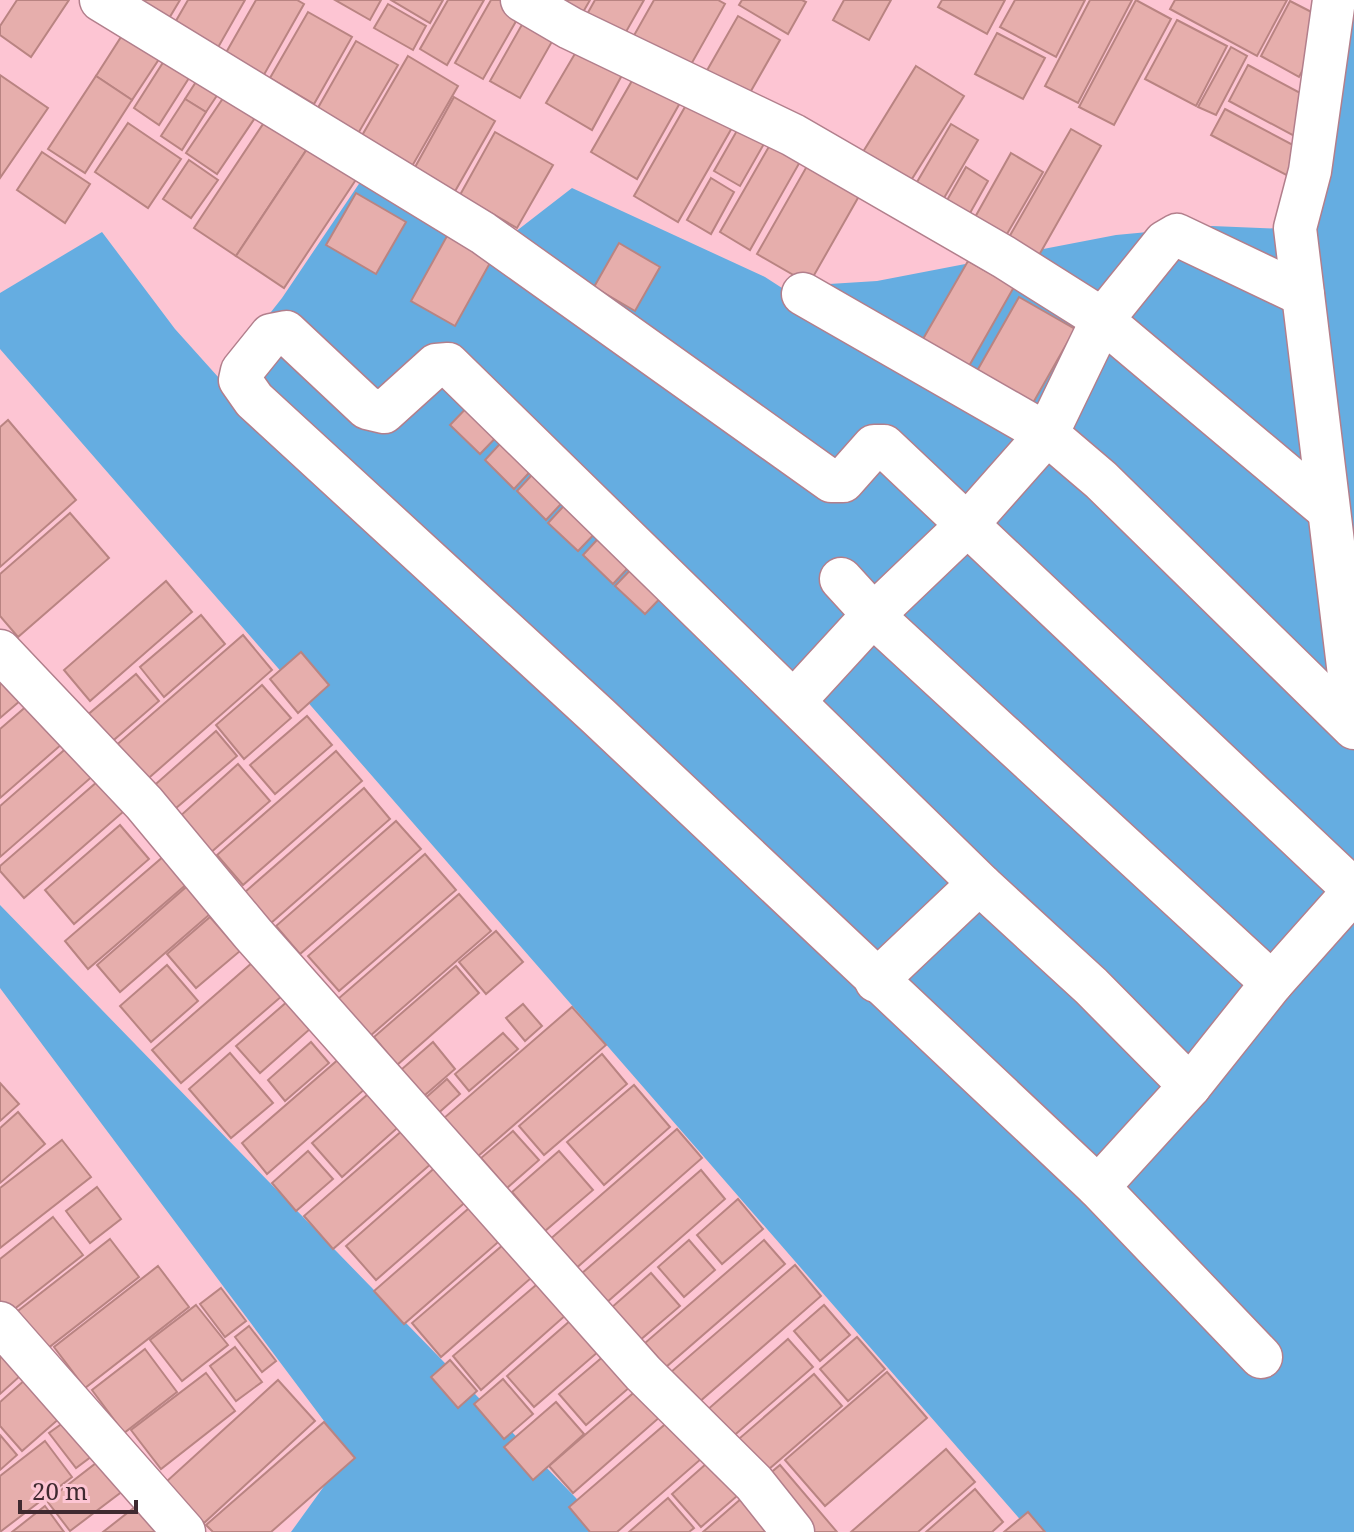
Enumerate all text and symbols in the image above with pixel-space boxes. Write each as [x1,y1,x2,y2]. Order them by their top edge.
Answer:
scale bar [20,1464,136,1514]
text: 20 m [32,1474,88,1507]

